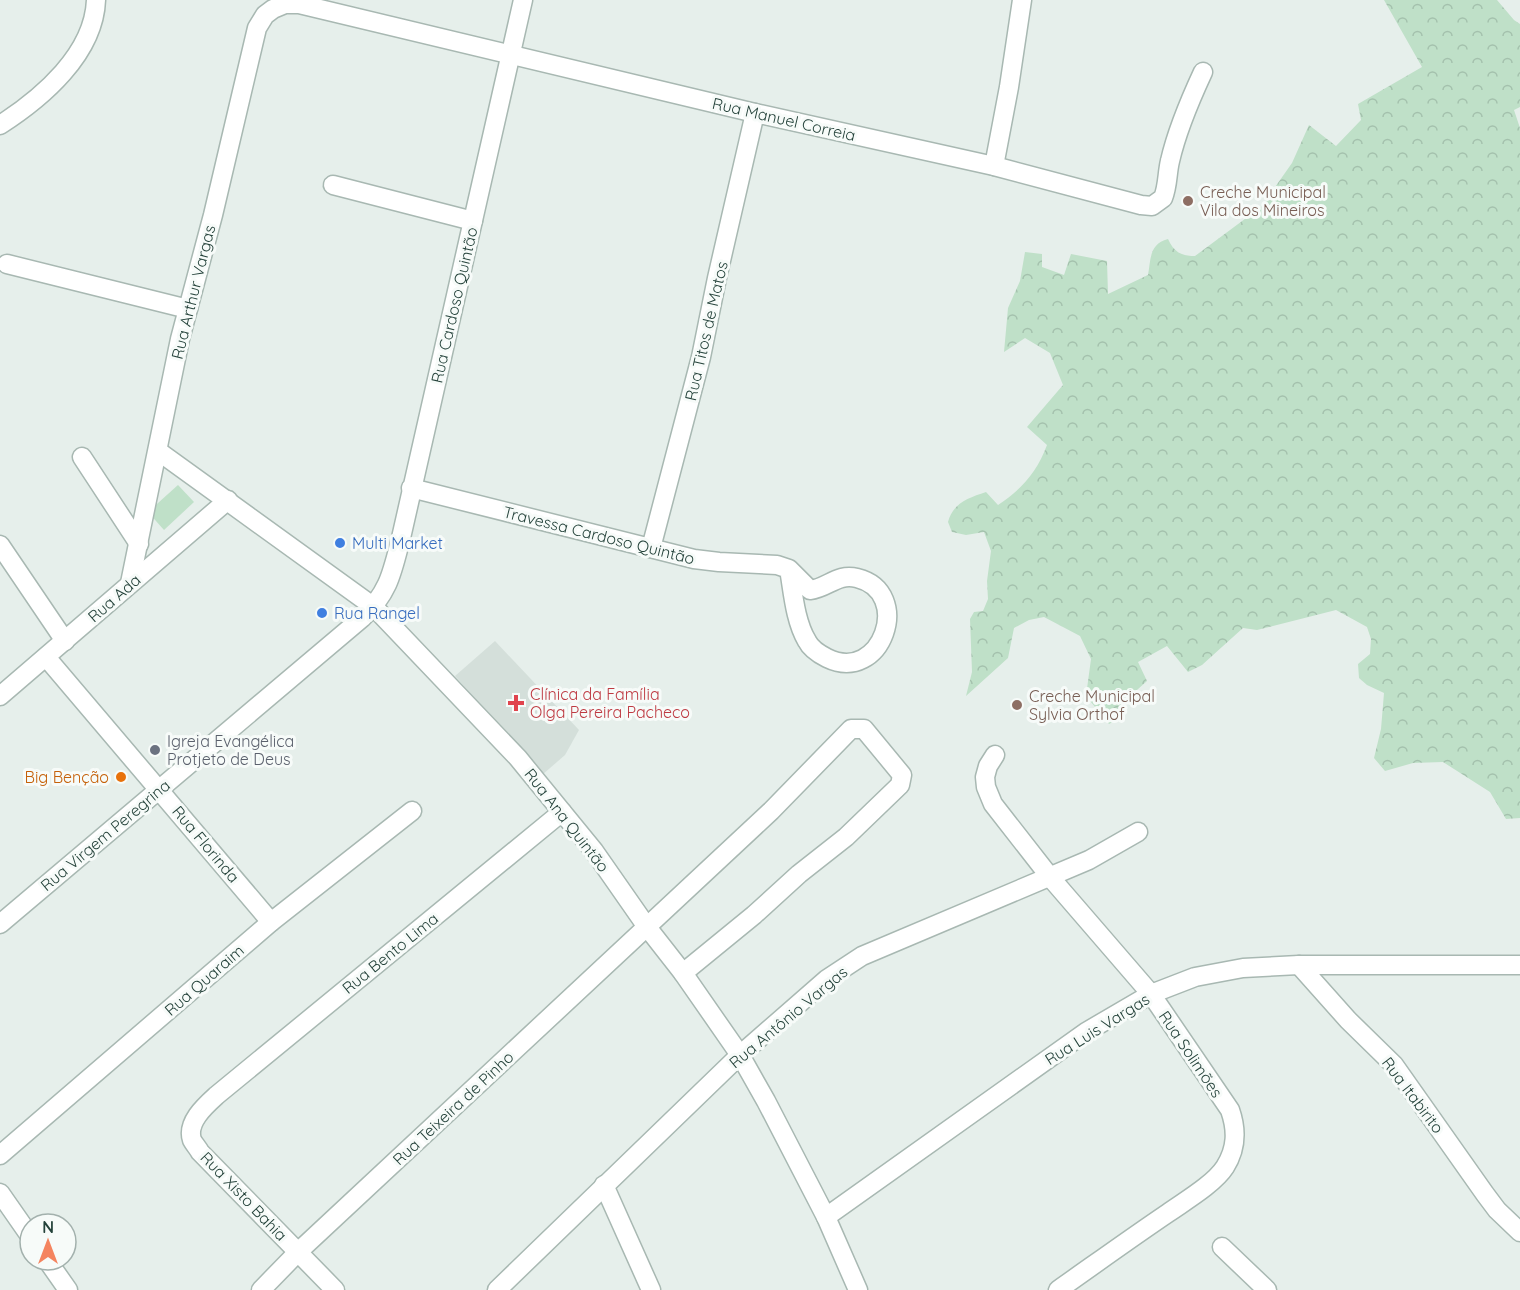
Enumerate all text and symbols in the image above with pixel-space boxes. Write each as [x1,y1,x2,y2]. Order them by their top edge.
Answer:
street label: Rua Manuel Correia [710,93,858,145]
place label: Creche Municipal Vila dos Mineiros [1200,182,1326,220]
marker: Creche Municipal Vila dos Mineiros [1181,194,1195,208]
street label: Rua Arthur Vargas [167,223,219,361]
street label: Rua Cardoso Quintão [426,225,482,385]
street label: Rua Titos de Matos [680,259,732,403]
street label: Travessa Cardoso Quintão [501,502,697,568]
place label: Multi Market [352,533,443,553]
marker: Multi Market [333,536,347,550]
street label: Rua Ada [83,570,145,626]
place label: Rua Rangel [334,603,420,623]
marker: Rua Rangel [315,606,329,620]
place label: Clínica da Família Olga Pereira Pacheco [530,684,690,722]
place label: Creche Municipal Sylvia Orthof [1029,686,1155,724]
marker: Clínica da Família Olga Pereira Pacheco [507,694,525,712]
marker: Creche Municipal Sylvia Orthof [1010,698,1024,712]
place label: Igreja Evangélica Protjeto de Deus [167,731,294,769]
marker: Igreja Evangélica Protjeto de Deus [148,743,162,757]
street label: Rua Ana Quintão [520,764,614,876]
place label: Big Benção [24,767,109,787]
marker: Big Benção [114,770,128,784]
street label: Rua Virgem Peregrina [36,775,174,895]
street label: Rua Florinda [168,801,244,887]
street label: Rua Bento Lima [338,908,442,998]
street label: Rua Quaraim [160,940,248,1020]
street label: Rua Antônio Vargas [725,962,851,1072]
street label: Rua Luis Vargas [1041,989,1153,1069]
street label: Rua Solimões [1155,1007,1227,1101]
street label: Rua Teixeira de Pinho [388,1047,518,1169]
street label: Rua Itabirito [1378,1053,1448,1137]
street label: Rua Xisto Bahia [196,1147,292,1245]
north arrow [18,1212,78,1272]
text: N [42,1217,54,1237]

